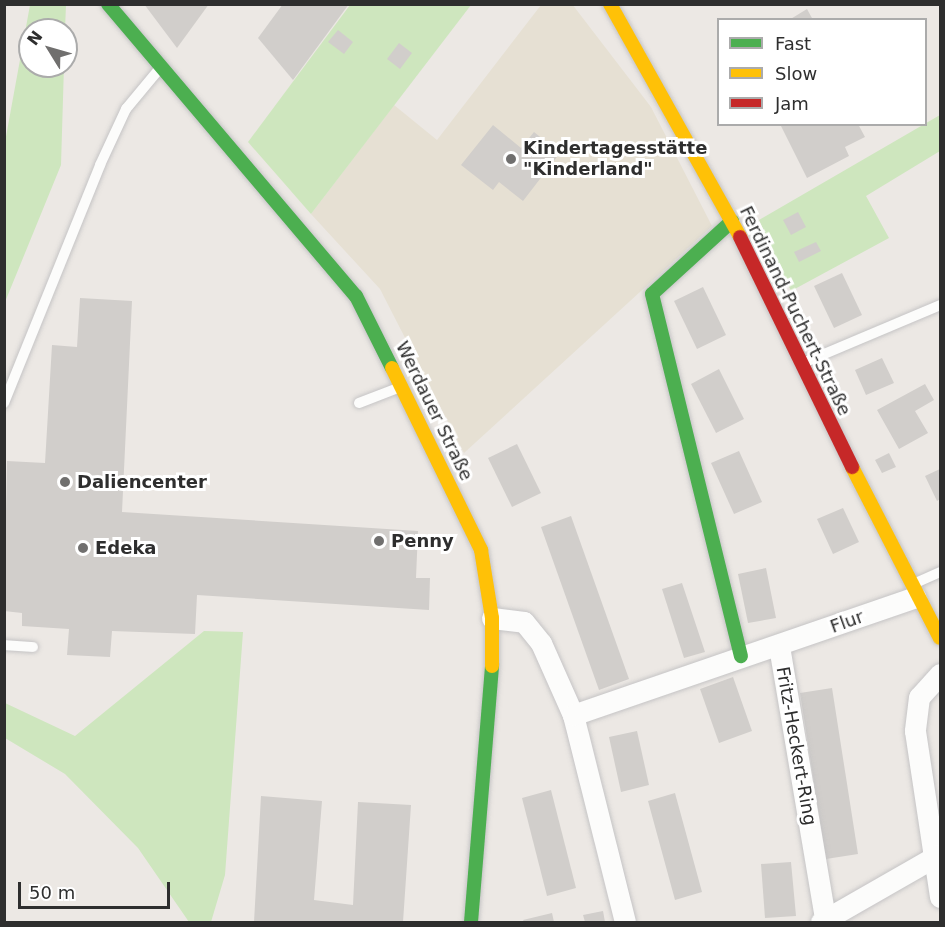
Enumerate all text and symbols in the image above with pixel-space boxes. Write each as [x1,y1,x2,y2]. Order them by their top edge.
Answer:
north arrow [18,18,78,78]
legend [717,18,927,126]
text: N [23,27,46,49]
text: Fast [775,33,811,54]
text: Slow [775,63,817,84]
text: Jam [775,93,809,114]
place label: Kindertagesstätte "Kinderland" [523,138,707,180]
marker: Kindertagesstätte "Kinderland" [504,152,518,166]
street label: Ferdinand-Puchert-Straße [735,203,855,419]
street label: Werdauer Straße [391,338,477,484]
place label: Daliencenter [77,471,207,493]
marker: Daliencenter [58,475,72,489]
place label: Penny [391,530,454,552]
marker: Penny [372,534,386,548]
place label: Edeka [95,537,157,559]
marker: Edeka [76,541,90,555]
street label: Flur [827,606,867,638]
street label: Fritz-Heckert-Ring [771,665,821,827]
scale bar [21,870,172,908]
text: 50 m [29,882,75,903]

